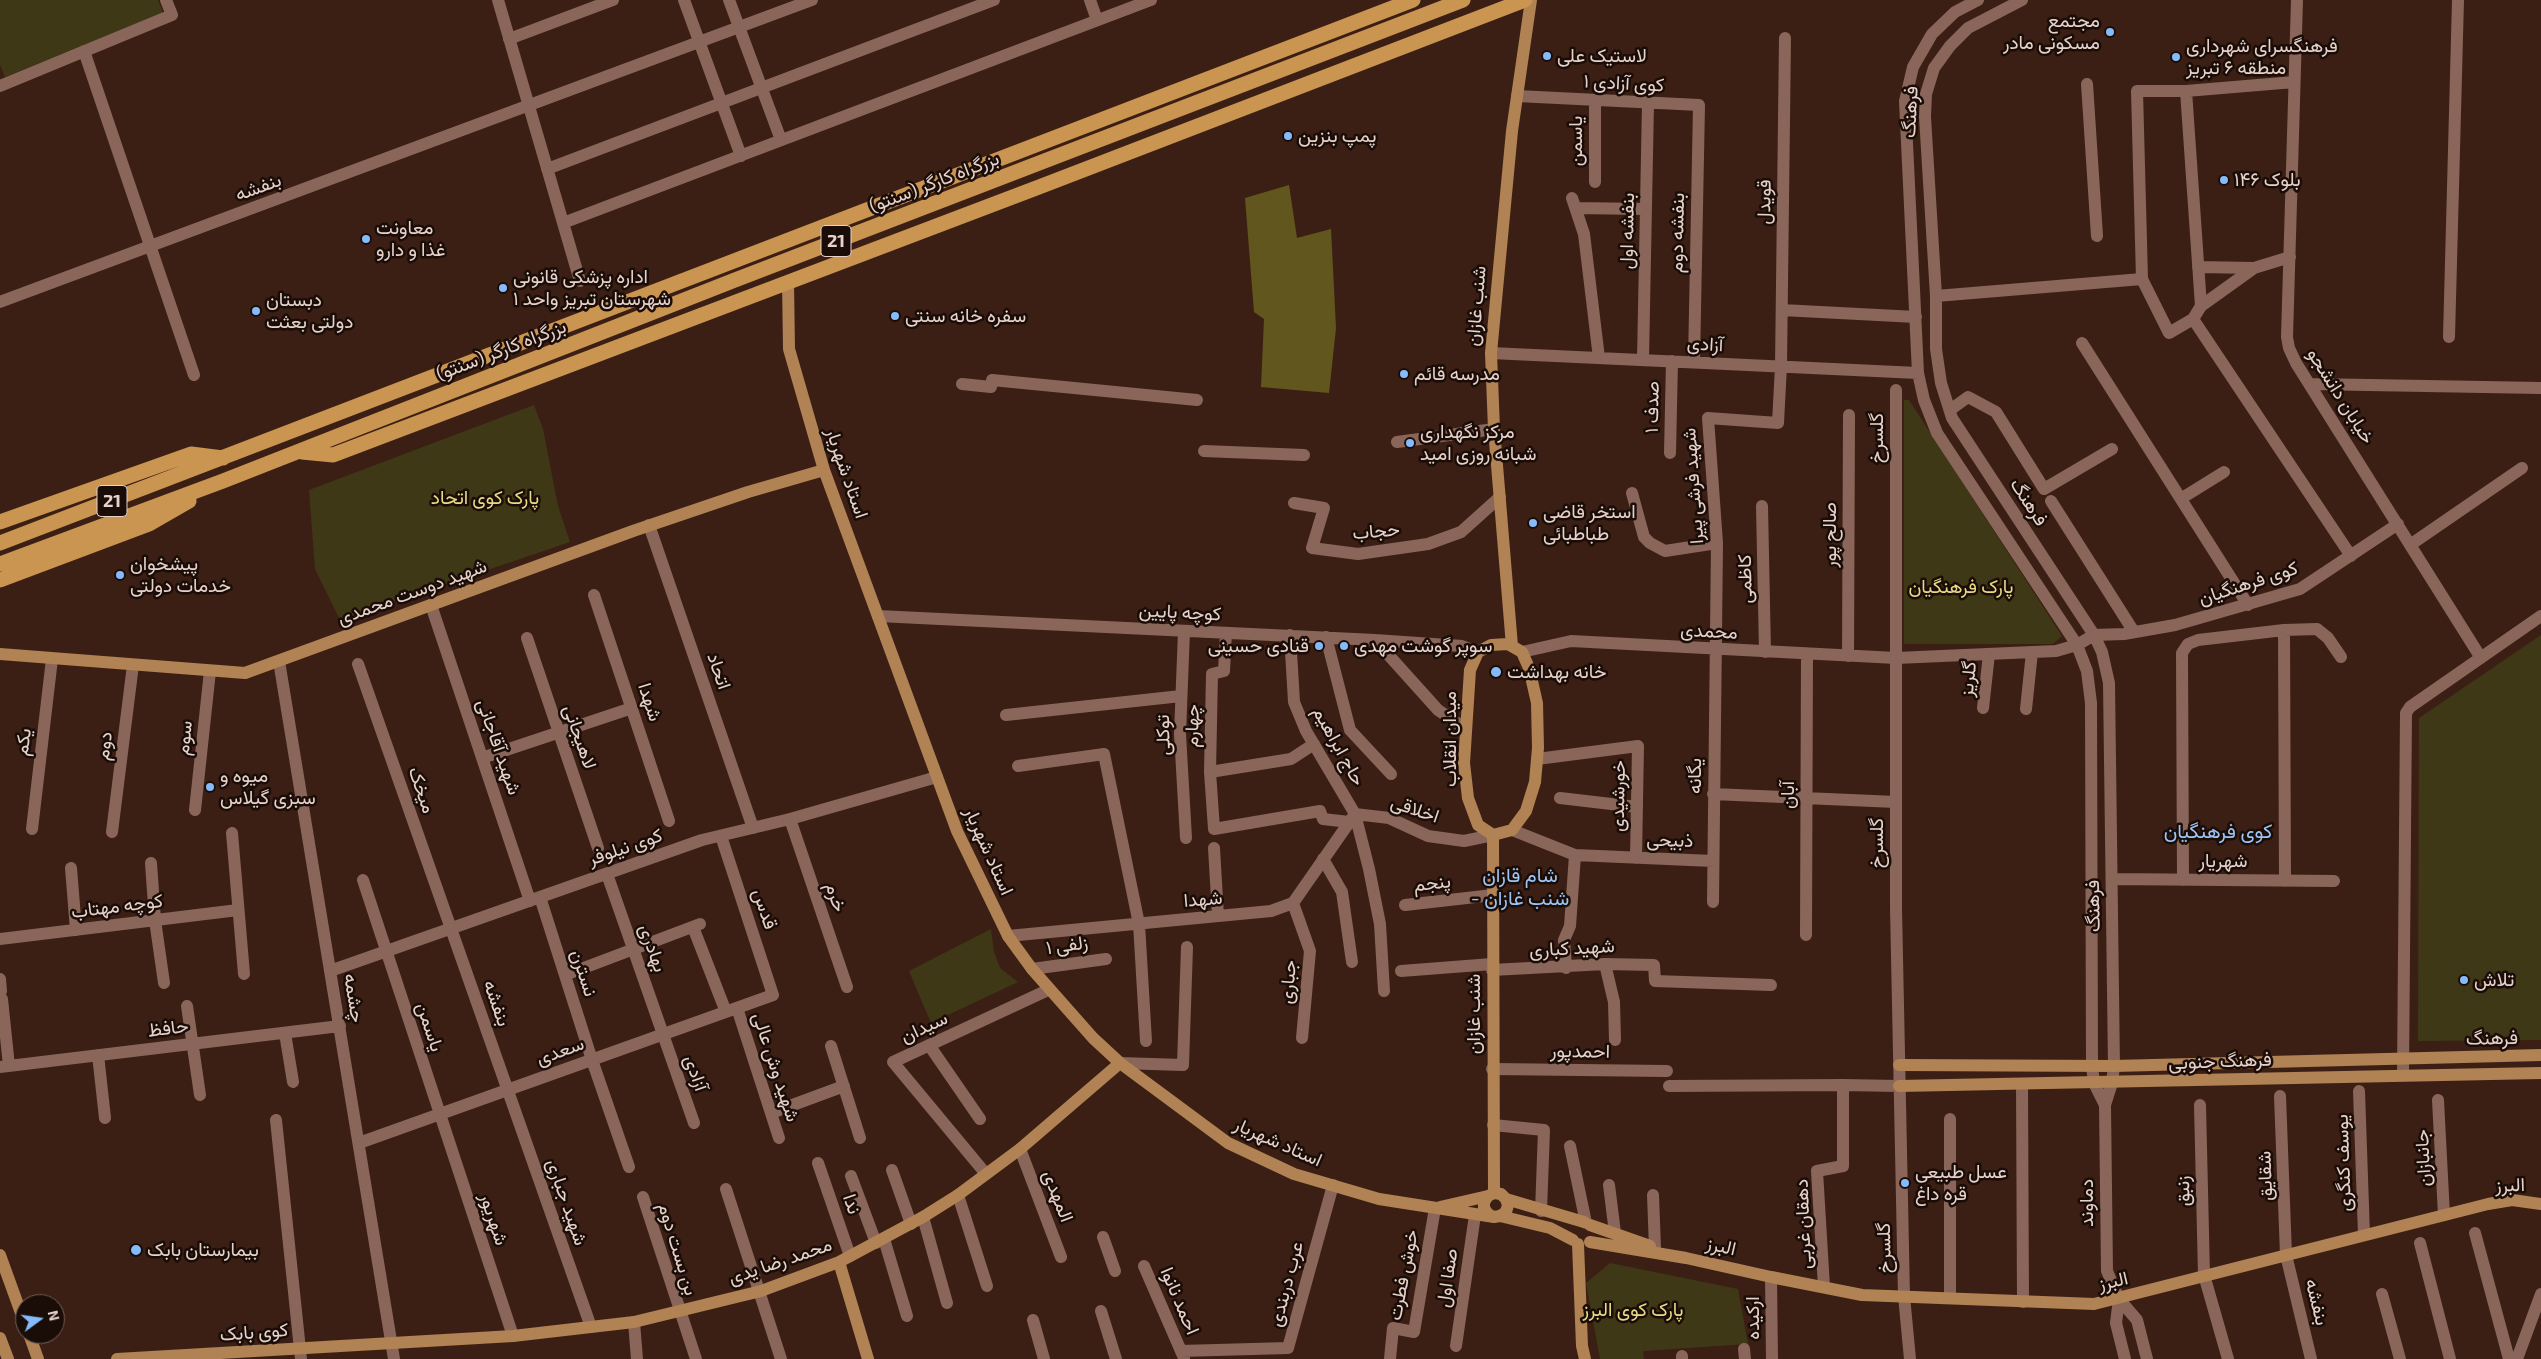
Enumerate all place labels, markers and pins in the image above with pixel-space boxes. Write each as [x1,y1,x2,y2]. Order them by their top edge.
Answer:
place label: مجتمع مسکونی مادر [2003,10,2100,54]
marker: مجتمع مسکونی مادر [2104,26,2116,38]
place label: فرهنگسرای شهرداری منطقه ۶ تبریز [2186,35,2338,79]
place label: لاستیک علی [1557,45,1647,67]
marker: لاستیک علی [1541,50,1553,62]
marker: فرهنگسرای شهرداری منطقه ۶ تبریز [2170,51,2182,63]
place label: پمپ بنزین [1298,125,1376,147]
marker: پمپ بنزین [1282,130,1294,142]
place label: بلوک ۱۴۶ [2234,169,2301,191]
marker: بلوک ۱۴۶ [2218,174,2230,186]
place label: معاونت غذا و دارو [376,217,446,261]
marker: معاونت غذا و دارو [360,233,372,245]
place label: اداره پزشکی قانونی شهرستان تبریز واحد ۱ [513,266,671,310]
marker: اداره پزشکی قانونی شهرستان تبریز واحد ۱ [497,282,509,294]
place label: دبستان دولتی بعثت [266,289,353,333]
marker: دبستان دولتی بعثت [250,305,262,317]
place label: سفره خانه سنتی [905,305,1026,327]
marker: سفره خانه سنتی [889,310,901,322]
place label: مدرسه قائم [1414,363,1500,385]
marker: مدرسه قائم [1398,368,1410,380]
place label: مرکز نگهداری شبانه روزی امید [1420,421,1536,465]
marker: مرکز نگهداری شبانه روزی امید [1404,437,1416,449]
place label: استخر قاضی طباطبائی [1543,501,1636,545]
marker: استخر قاضی طباطبائی [1527,517,1539,529]
place label: پیشخوان خدمات دولتی [130,553,231,597]
marker: پیشخوان خدمات دولتی [114,569,126,581]
place label: قنادی حسینی [1208,635,1309,657]
place label: سوپر گوشت مهدی [1354,635,1492,657]
marker: قنادی حسینی [1313,640,1325,652]
marker: سوپر گوشت مهدی [1338,640,1350,652]
place label: خانه بهداشت [1507,661,1606,683]
marker: خانه بهداشت [1489,665,1503,679]
place label: میوه و سبزی گیلاس [220,765,316,809]
marker: میوه و سبزی گیلاس [204,781,216,793]
place label: تلاش [2474,969,2514,991]
marker: تلاش [2458,974,2470,986]
place label: عسل طبیعی قره داغ [1915,1161,2007,1205]
marker: عسل طبیعی قره داغ [1899,1177,1911,1189]
place label: بیمارستان بابک [147,1239,259,1261]
marker: بیمارستان بابک [129,1243,143,1257]

